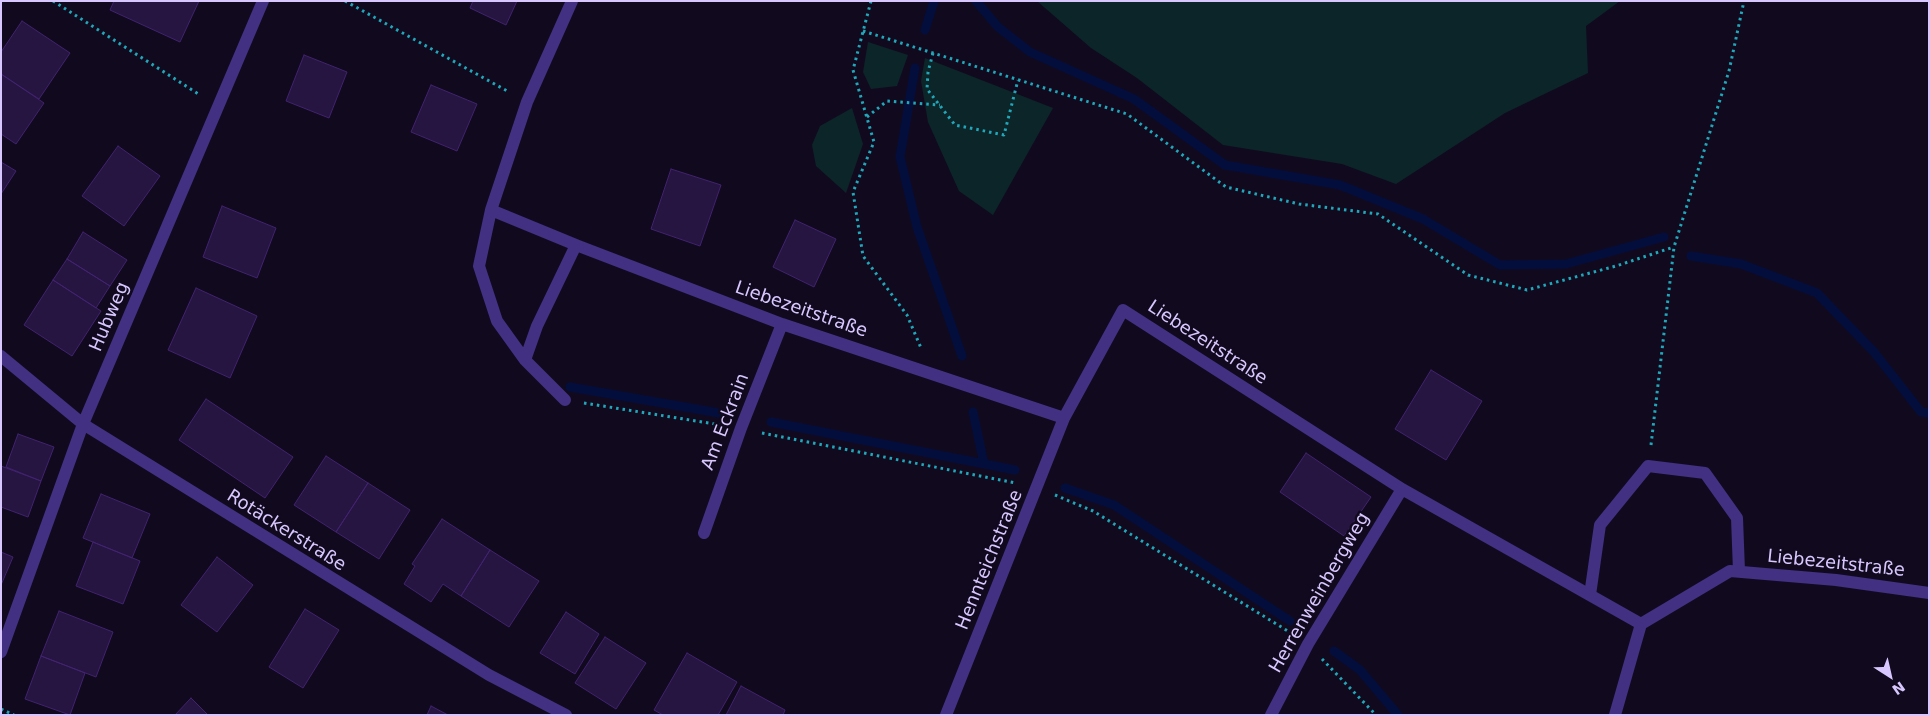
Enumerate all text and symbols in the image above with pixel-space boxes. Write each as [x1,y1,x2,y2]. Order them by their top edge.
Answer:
street label: Liebezeitstraße [732,277,870,343]
street label: Hubweg [86,279,134,355]
street label: Liebezeitstraße [1143,296,1271,390]
street label: Am Eckrain [698,370,754,474]
street label: Rotäckerstraße [223,486,349,576]
street label: Hennteichstraße [952,487,1028,633]
street label: Herrenweinbergweg [1265,509,1375,677]
street label: Liebezeitstraße [1766,546,1906,582]
north arrow [1865,651,1915,701]
text: N [1889,678,1908,698]

